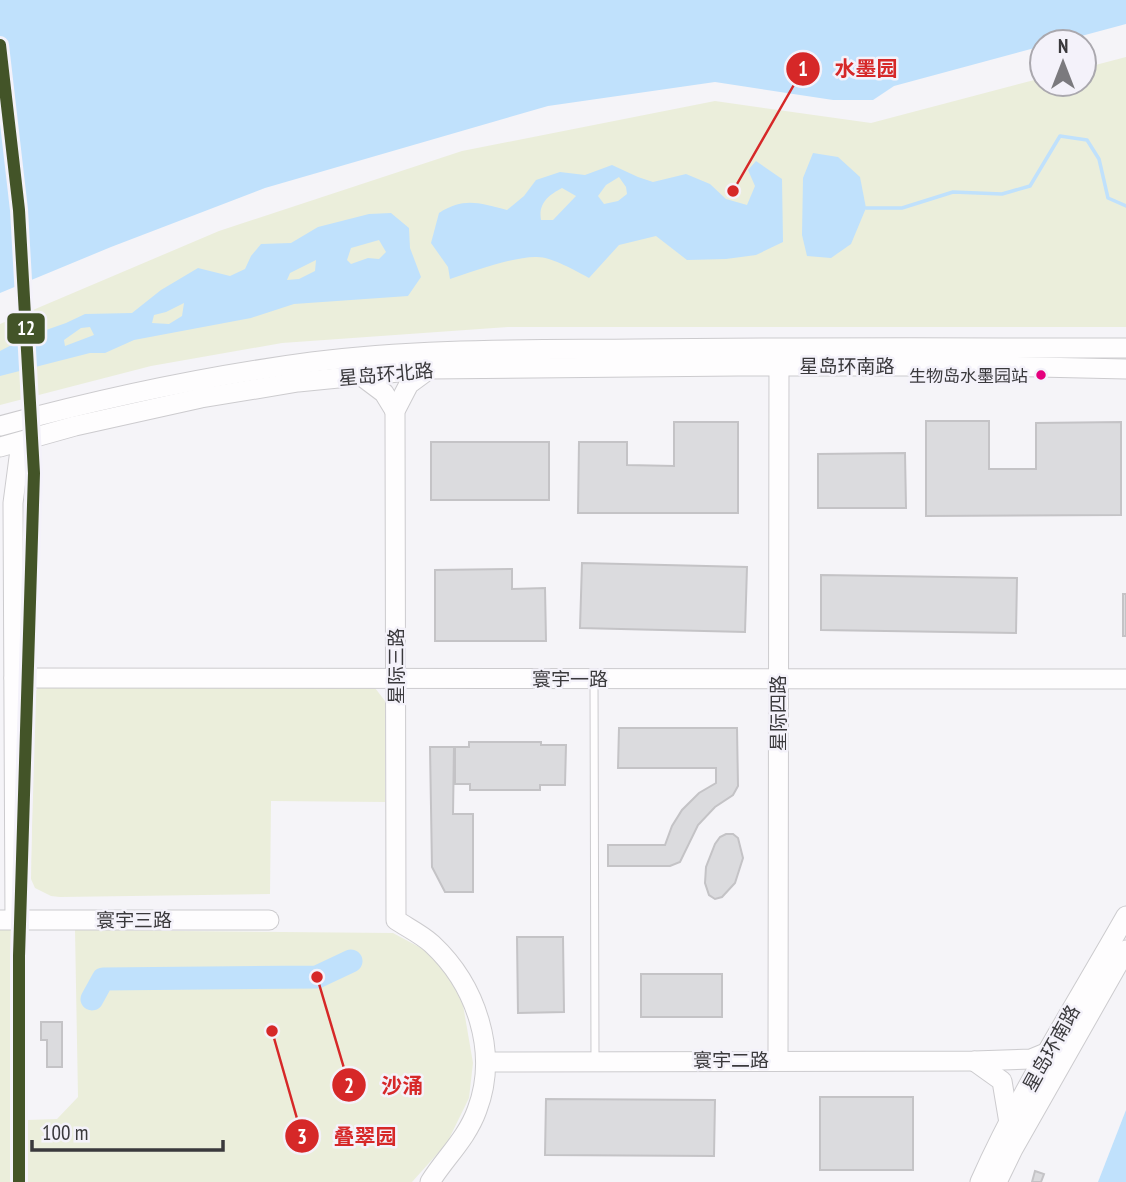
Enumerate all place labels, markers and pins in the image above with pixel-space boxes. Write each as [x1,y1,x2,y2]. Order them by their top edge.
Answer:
callout: 水墨园 [785,48,911,90]
place label: 生物岛水墨园站 [909,365,1028,387]
marker: 生物岛水墨园站 [1034,368,1048,382]
callout: 沙涌 [332,1064,437,1106]
callout: 叠翠园 [284,1115,410,1157]

